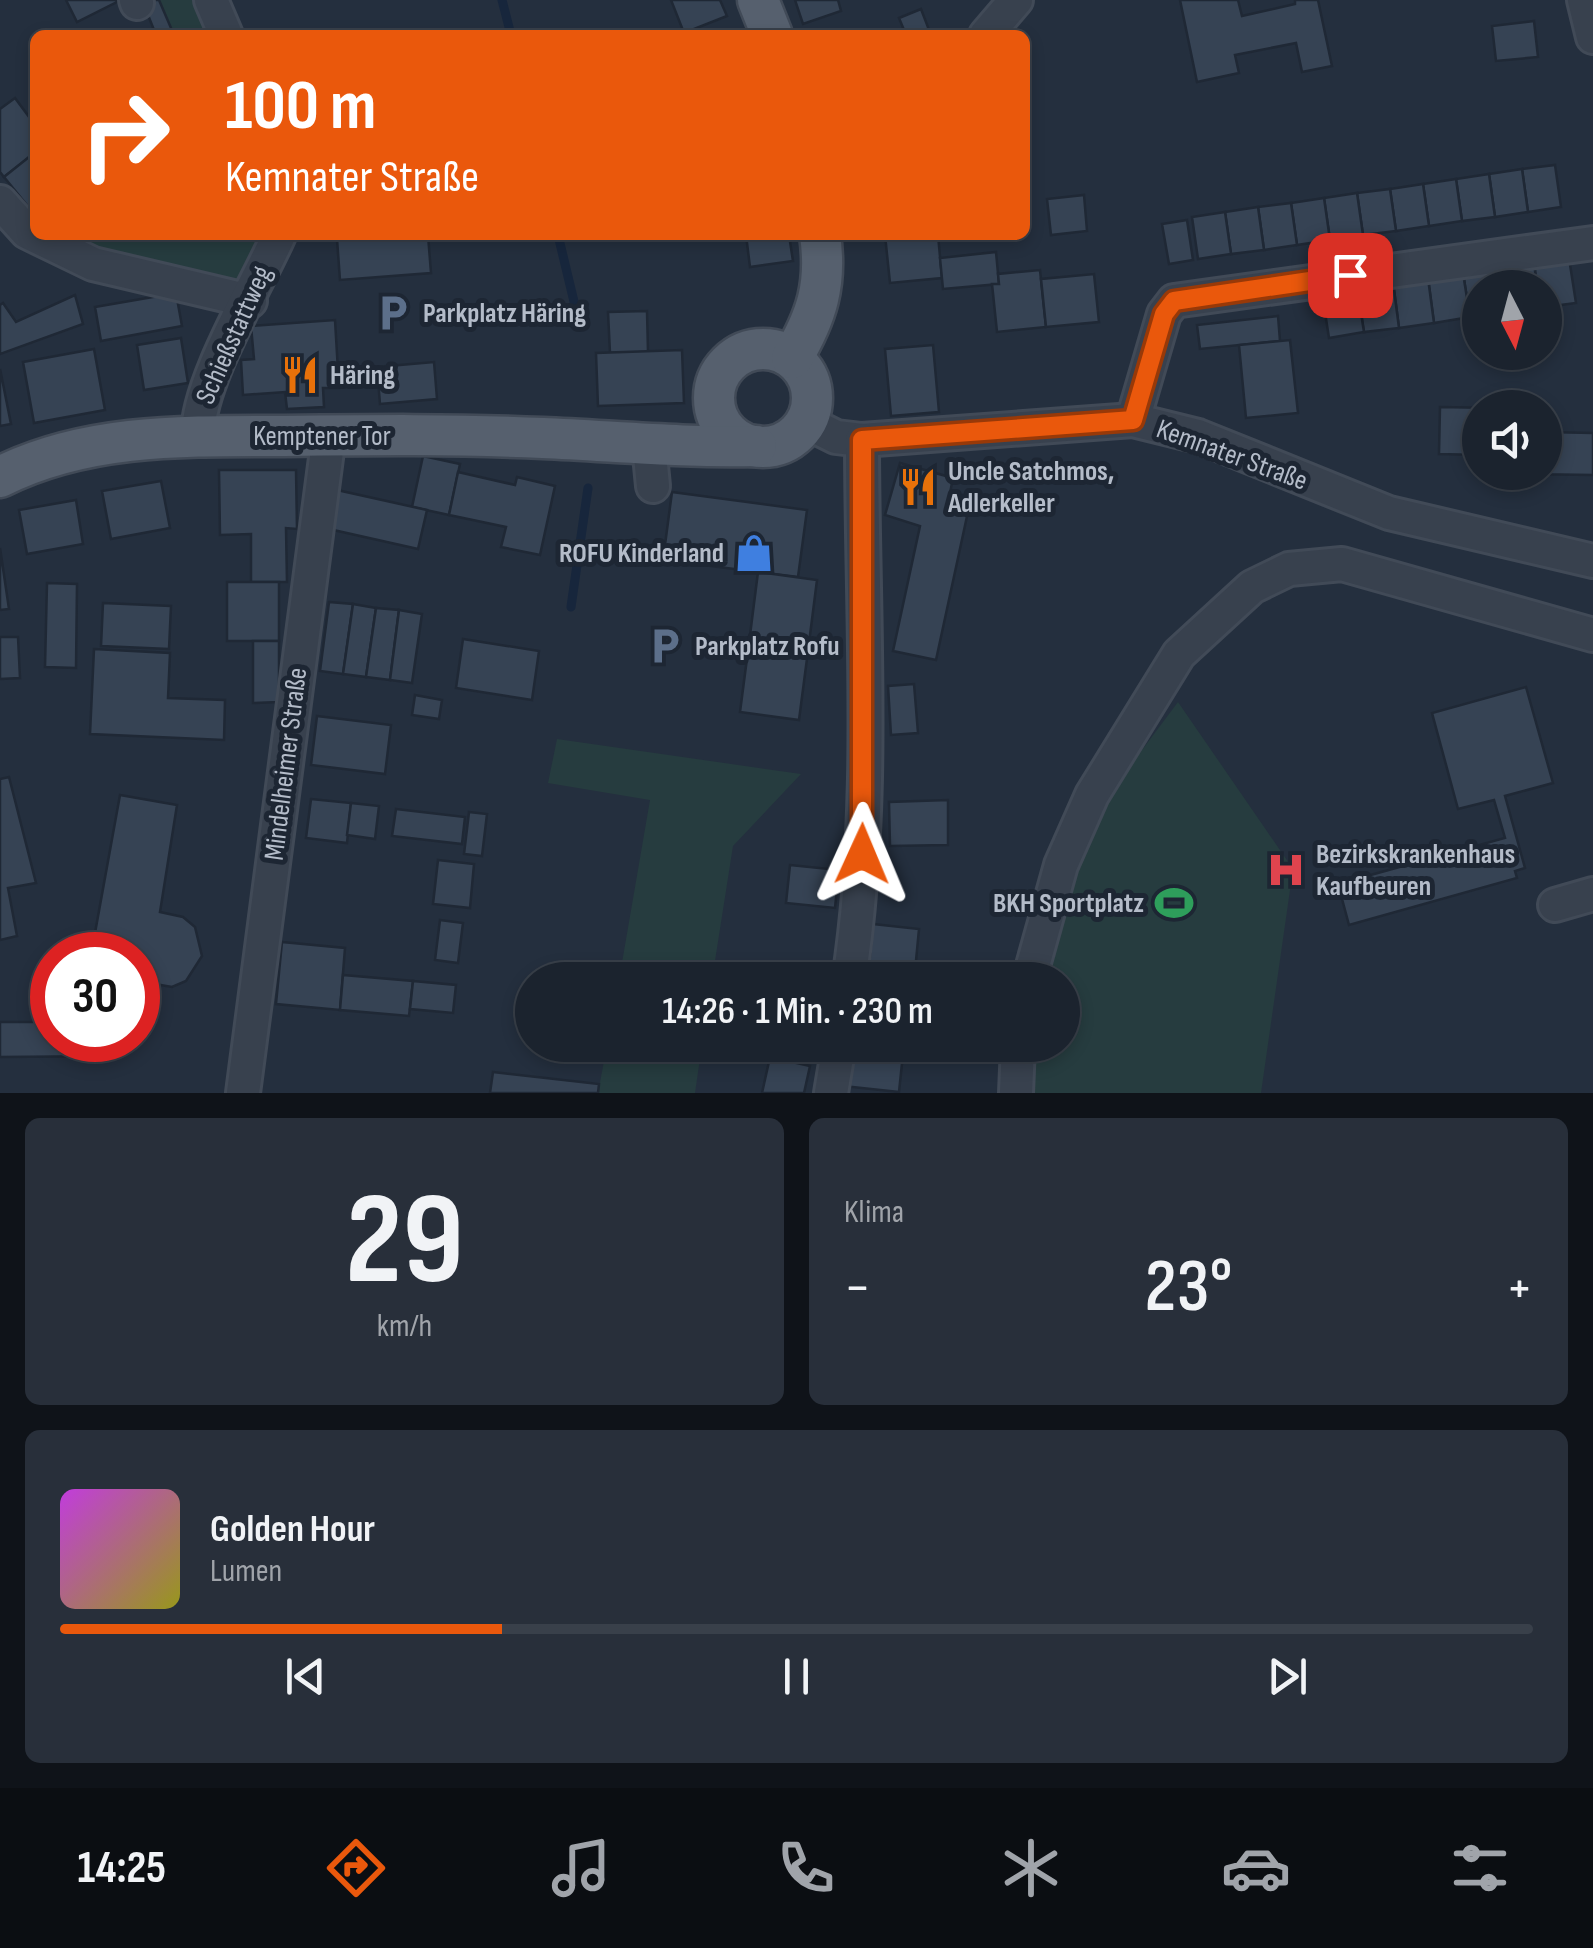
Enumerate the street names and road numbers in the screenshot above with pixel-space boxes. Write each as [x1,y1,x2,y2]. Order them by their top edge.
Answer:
street label: Schießstattweg [189,261,279,409]
street label: Kemnater Straße [1152,412,1312,498]
street label: Kemptener Tor [253,420,391,453]
street label: Mindelheimer Straße [258,666,314,862]

